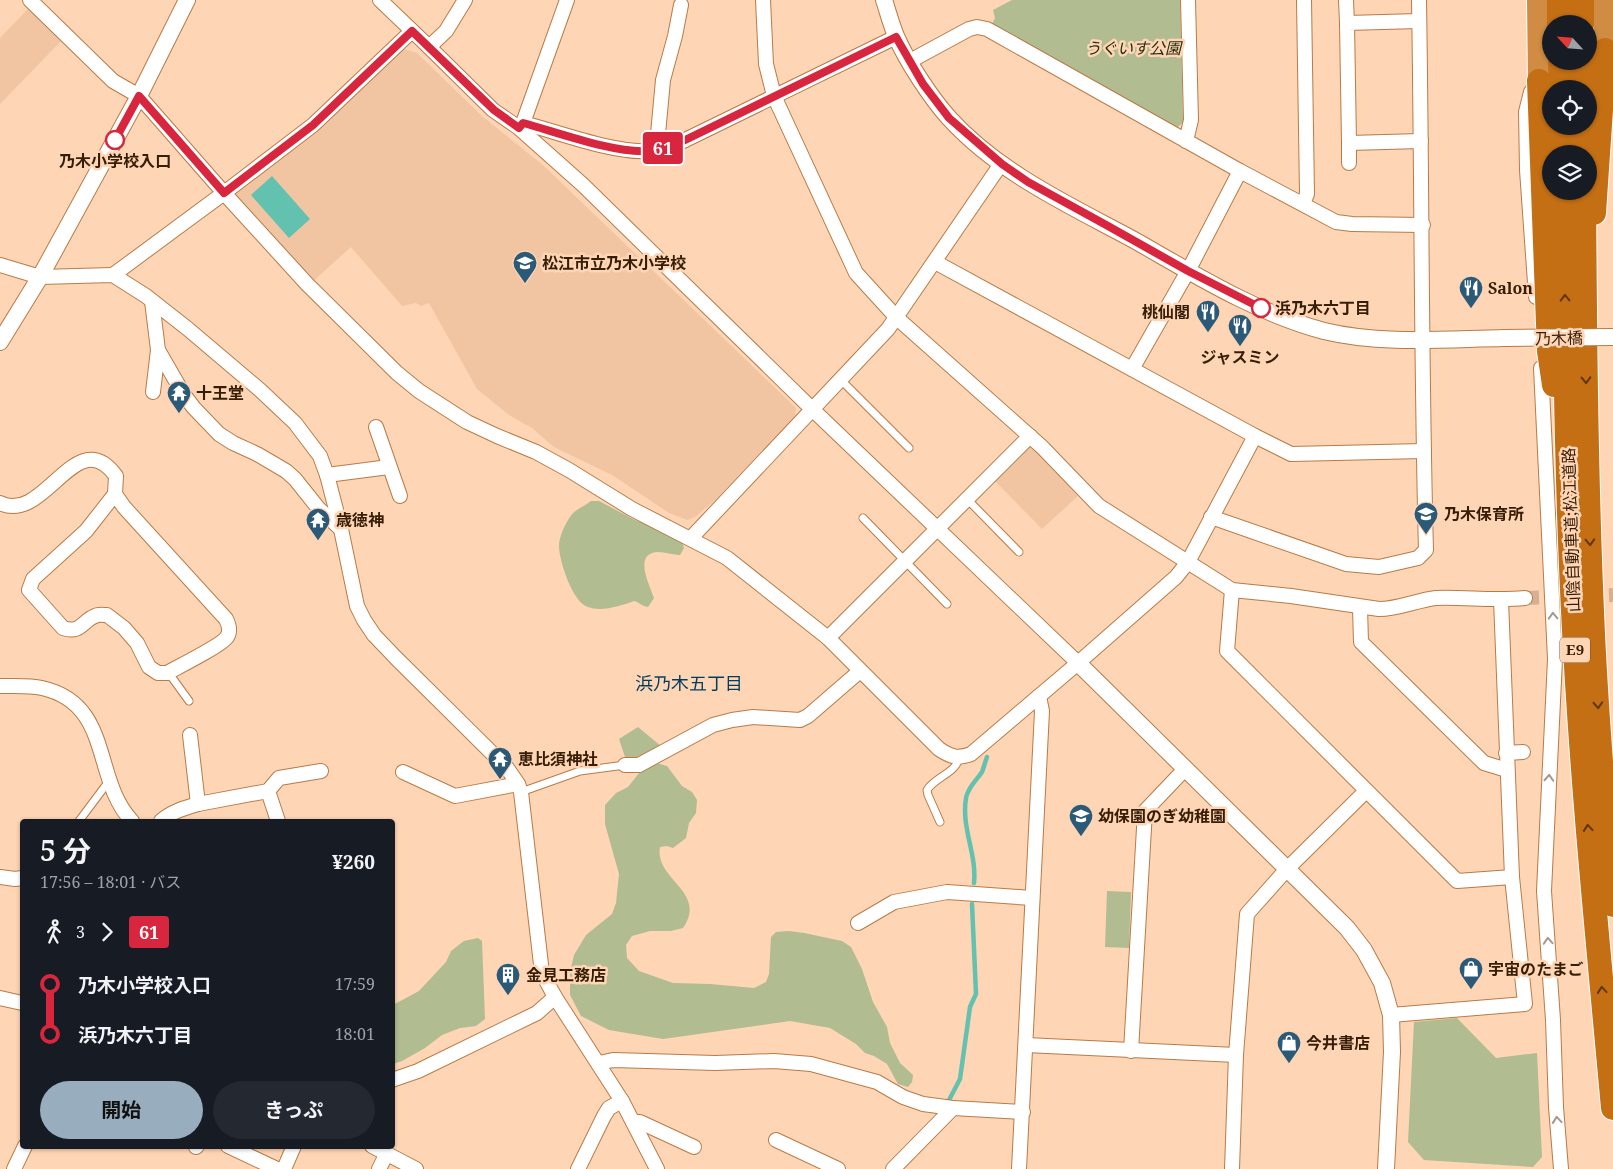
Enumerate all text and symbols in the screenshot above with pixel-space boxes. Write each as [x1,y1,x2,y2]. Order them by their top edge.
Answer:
north arrow [1542,15,1598,70]
map controls [1542,15,1597,200]
park label: うぐいす公園 [1085,37,1183,59]
button: locate [1542,80,1597,135]
marker: 乃木小学校入口 [105,130,125,150]
line badge: 61 [640,132,686,164]
text: 61 [653,136,673,160]
button: layers [1542,145,1597,200]
place label: 乃木小学校入口 [59,150,171,172]
school or university icon: 松江市立乃木小学校 [512,250,538,284]
place label: 松江市立乃木小学校 [542,252,686,274]
restaurant icon: Salon [1458,275,1484,309]
place label: Salon [1488,277,1533,299]
one-way arrow [1560,294,1570,302]
place label: 浜乃木六丁目 [1275,297,1371,319]
marker: 浜乃木六丁目 [1251,298,1271,318]
restaurant icon: 桃仙閣 [1195,299,1221,333]
place label: 桃仙閣 [1142,301,1190,323]
restaurant icon: ジャスミン [1227,313,1253,347]
street label: 乃木橋 [1535,327,1583,349]
place label: ジャスミン [1200,346,1280,368]
one-way arrow [1581,376,1591,384]
temple icon: 十王堂 [166,380,192,414]
place label: 十王堂 [196,382,244,404]
street label: 山陰自動車道;松江道路 [1557,447,1585,613]
school or university icon: 乃木保育所 [1413,501,1439,535]
place label: 乃木保育所 [1444,503,1524,525]
temple icon: 歳徳神 [305,507,331,541]
place label: 歳徳神 [336,509,384,531]
one-way arrow [1585,539,1595,547]
one-way arrow [1547,612,1558,620]
road number: E9 [1560,638,1590,662]
district label: 浜乃木五丁目 [635,671,743,695]
one-way arrow [1592,701,1603,709]
temple icon: 恵比須神社 [487,746,513,780]
place label: 恵比須神社 [518,748,598,770]
one-way arrow [1544,774,1555,782]
school or university icon: 幼保園のぎ幼稚園 [1068,803,1094,837]
place label: 幼保園のぎ幼稚園 [1098,805,1226,827]
one-way arrow [1582,824,1593,832]
text: 5 分 [40,831,91,869]
text: ¥260 [332,849,375,875]
text: 17:56 – 18:01 · バス [40,871,181,893]
icon: walk [40,918,68,946]
icon: forward [93,918,121,946]
text: 61 [139,920,159,944]
text: 3 [76,921,85,943]
one-way arrow [1542,936,1553,944]
shop icon: 宇宙のたまご [1458,956,1484,990]
place label: 宇宙のたまご [1488,958,1584,980]
building icon: 金見工務店 [495,962,521,996]
place label: 金見工務店 [526,964,606,986]
text: 乃木小学校入口 [78,972,211,998]
text: 17:59 [335,973,375,995]
one-way arrow [1597,985,1608,993]
text: 浜乃木六丁目 [78,1022,192,1048]
text: 18:01 [335,1023,375,1045]
shop icon: 今井書店 [1276,1030,1302,1064]
place label: 今井書店 [1306,1032,1370,1054]
button: 開始 [40,1081,203,1139]
button: きっぷ [213,1081,375,1139]
one-way arrow [1551,1116,1562,1124]

